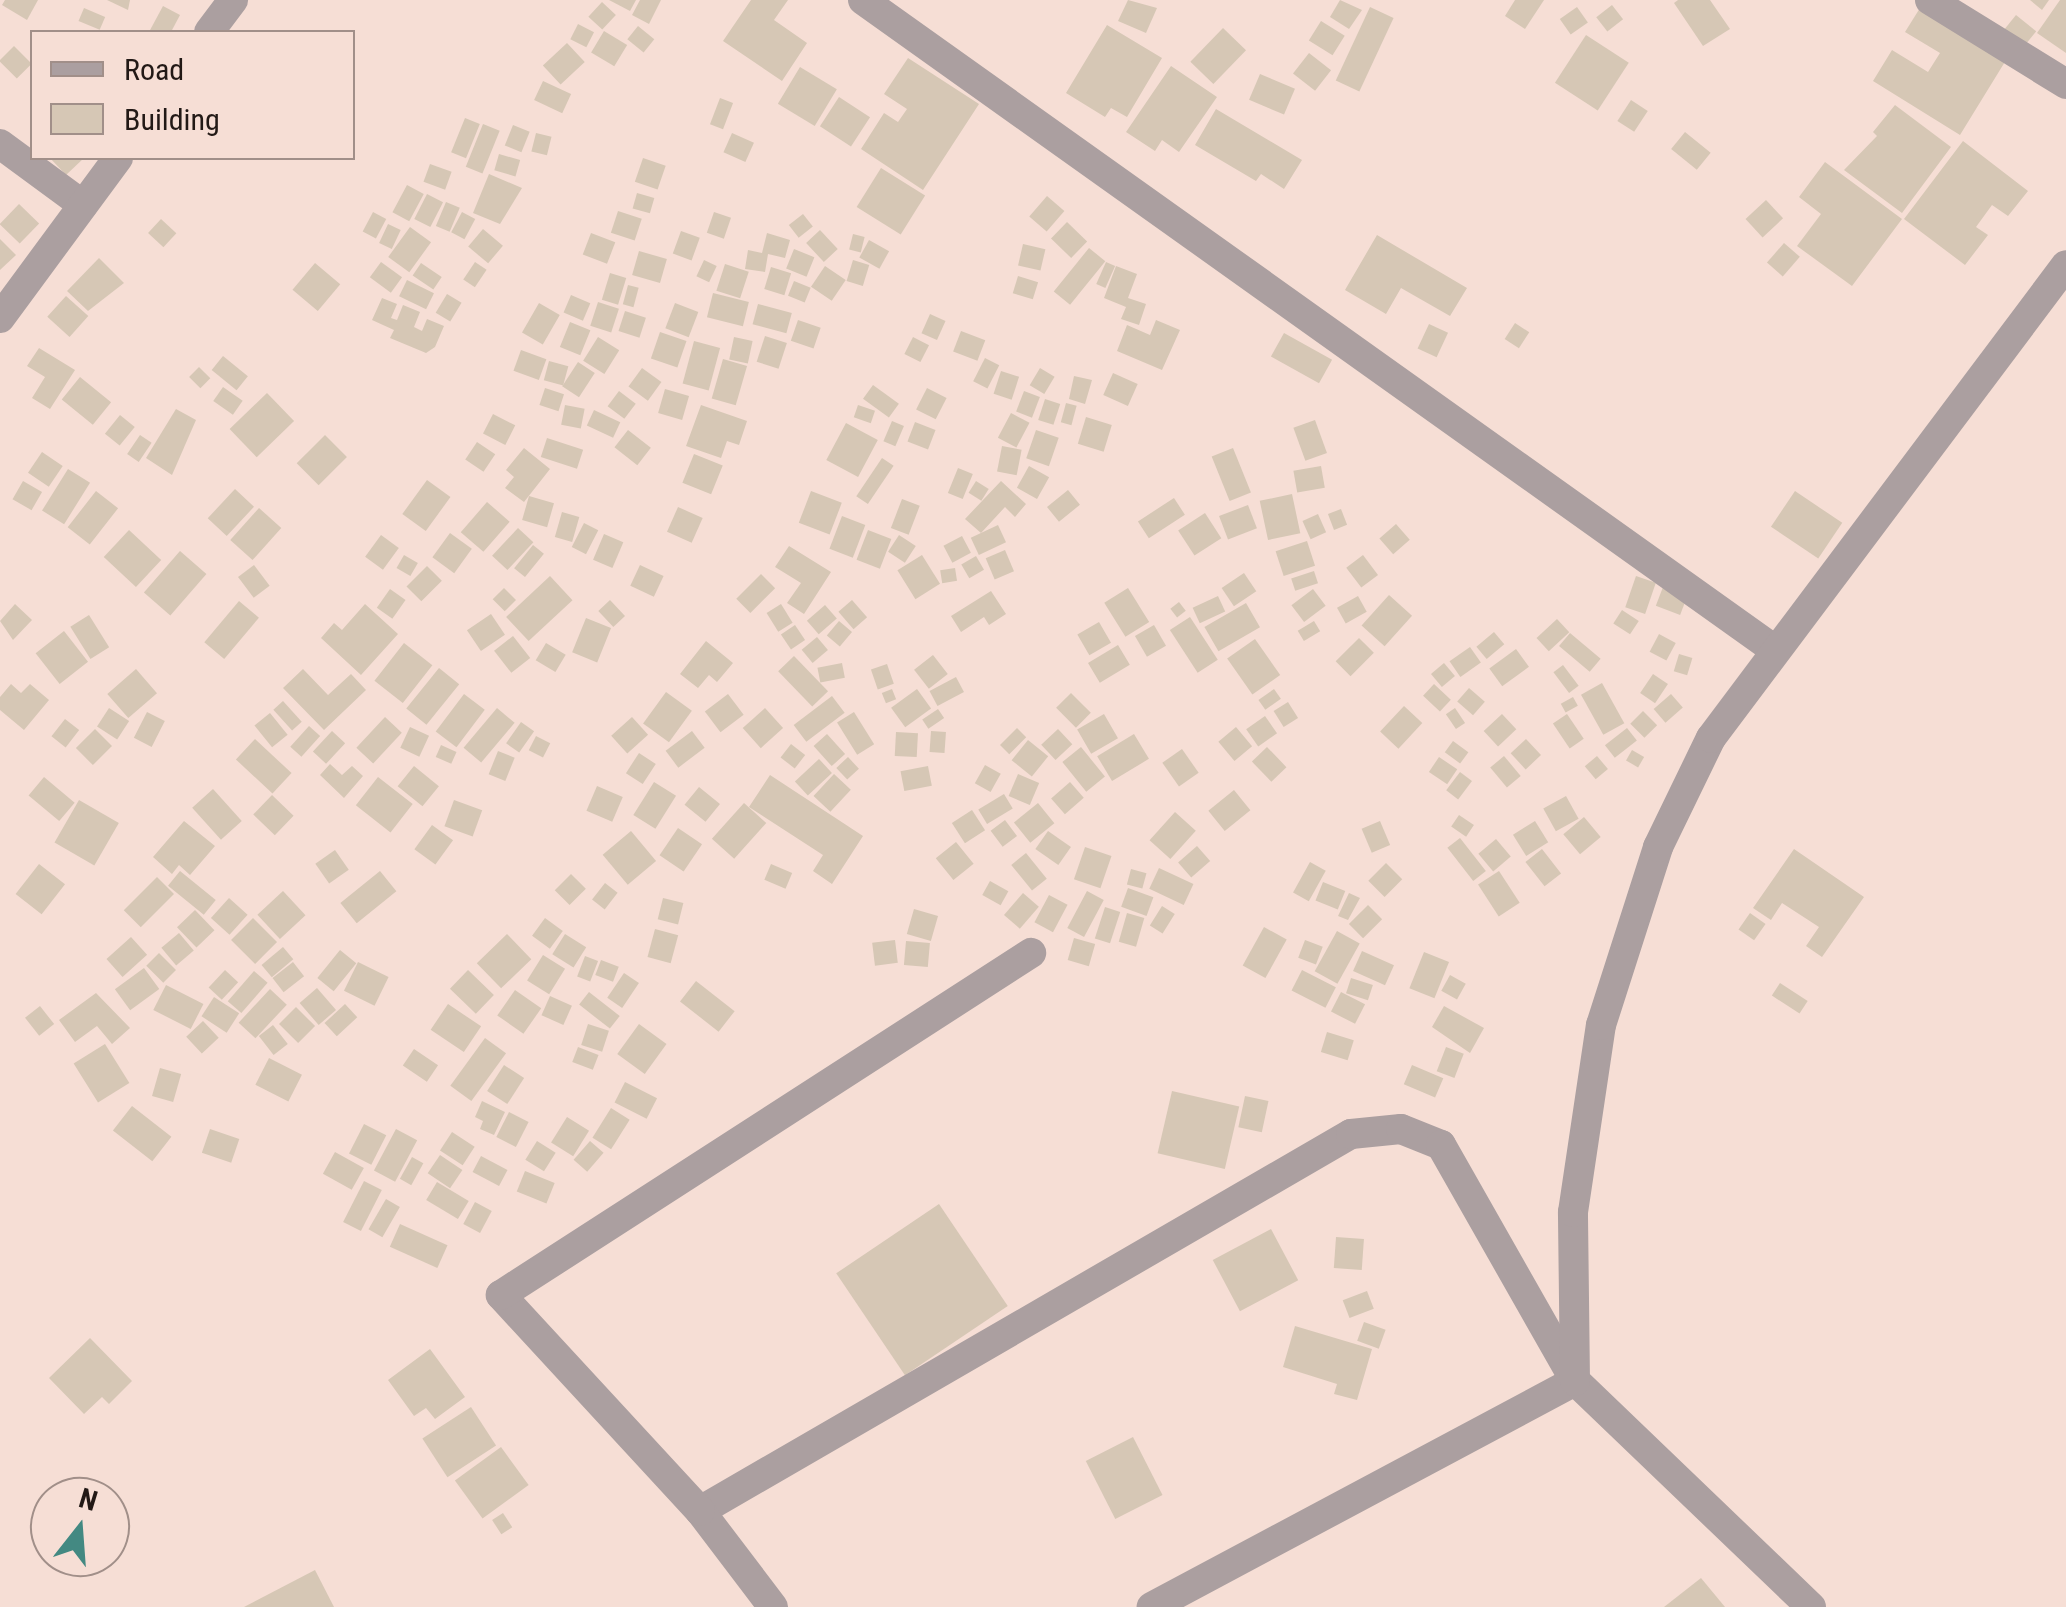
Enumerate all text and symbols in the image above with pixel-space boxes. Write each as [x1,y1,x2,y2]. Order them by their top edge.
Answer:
legend [30,30,355,160]
text: Road [124,52,184,87]
text: Building [124,102,220,137]
north arrow [30,1477,130,1577]
text: N [75,1481,101,1518]

